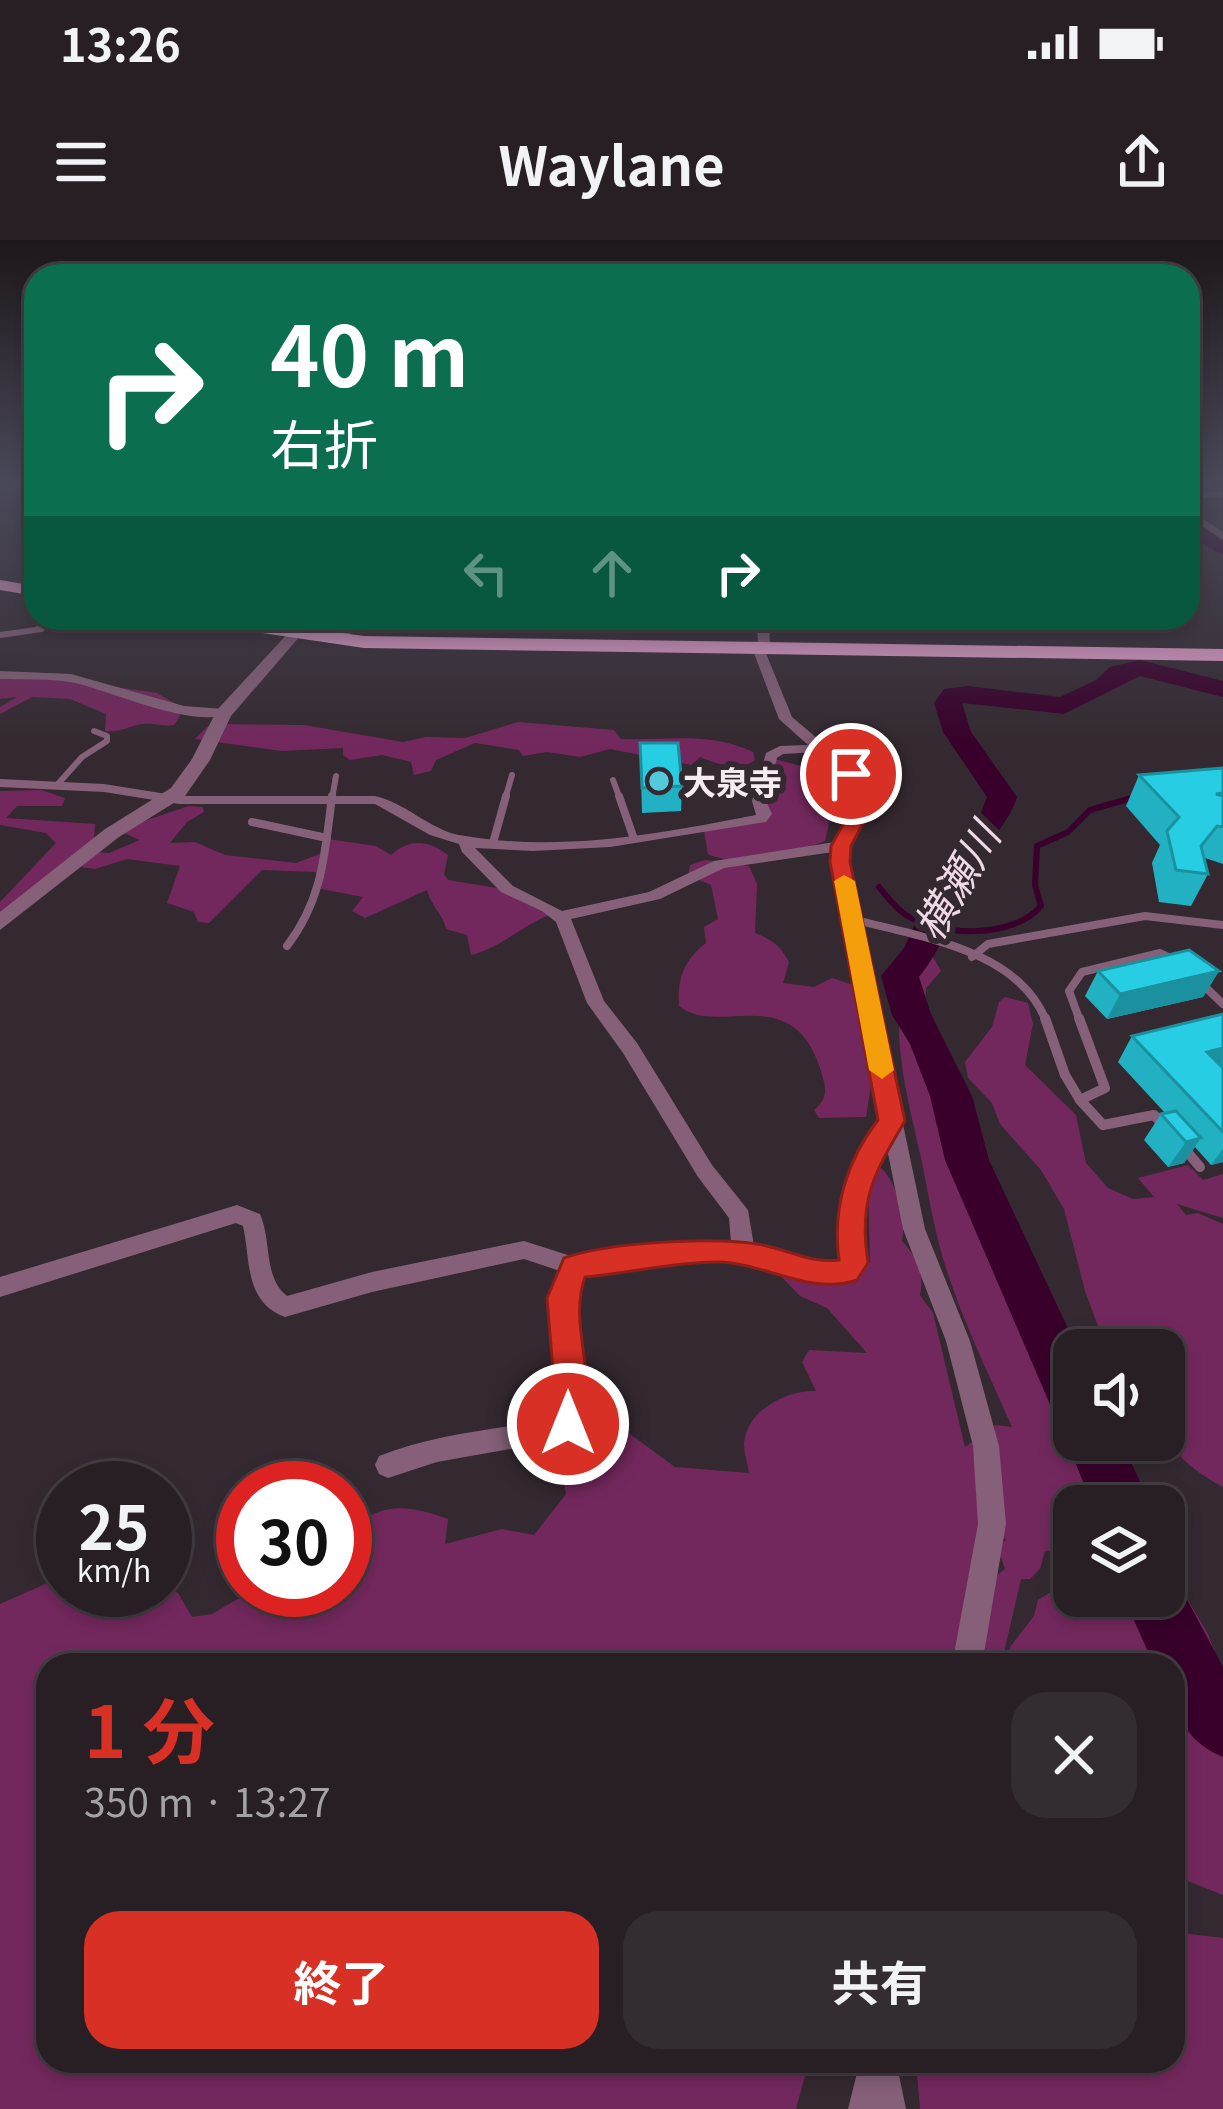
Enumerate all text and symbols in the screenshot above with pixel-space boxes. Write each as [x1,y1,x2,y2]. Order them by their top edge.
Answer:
text: 13:26 [60,10,181,75]
text: Waylane [498,123,725,202]
icon: menu [48,129,114,195]
icon: share [1109,129,1175,195]
text: 40 m [270,290,469,411]
icon: right [72,312,228,468]
text: 右折 [270,402,378,481]
icon: left [453,540,519,606]
icon: ahead [579,540,645,606]
icon: right [705,540,771,606]
pin [800,723,902,825]
icon: arrive [818,741,884,807]
place label: 大泉寺 [683,757,782,805]
marker: 大泉寺 [646,768,672,794]
water label: 横瀬川 [896,807,1014,950]
map controls [1053,1329,1185,1617]
button: sound [1053,1329,1185,1461]
position arrow [505,1361,631,1487]
speed limit sign: 30 [216,1461,372,1617]
text: 25 [79,1480,149,1567]
button: layers [1053,1485,1185,1617]
text: km/h [77,1547,151,1591]
text: 1 分 [84,1674,215,1779]
button: close [1011,1692,1137,1818]
text: 350 m · 13:27 [84,1772,331,1828]
button: 終了 [84,1911,599,2049]
button: 共有 [623,1911,1137,2049]

